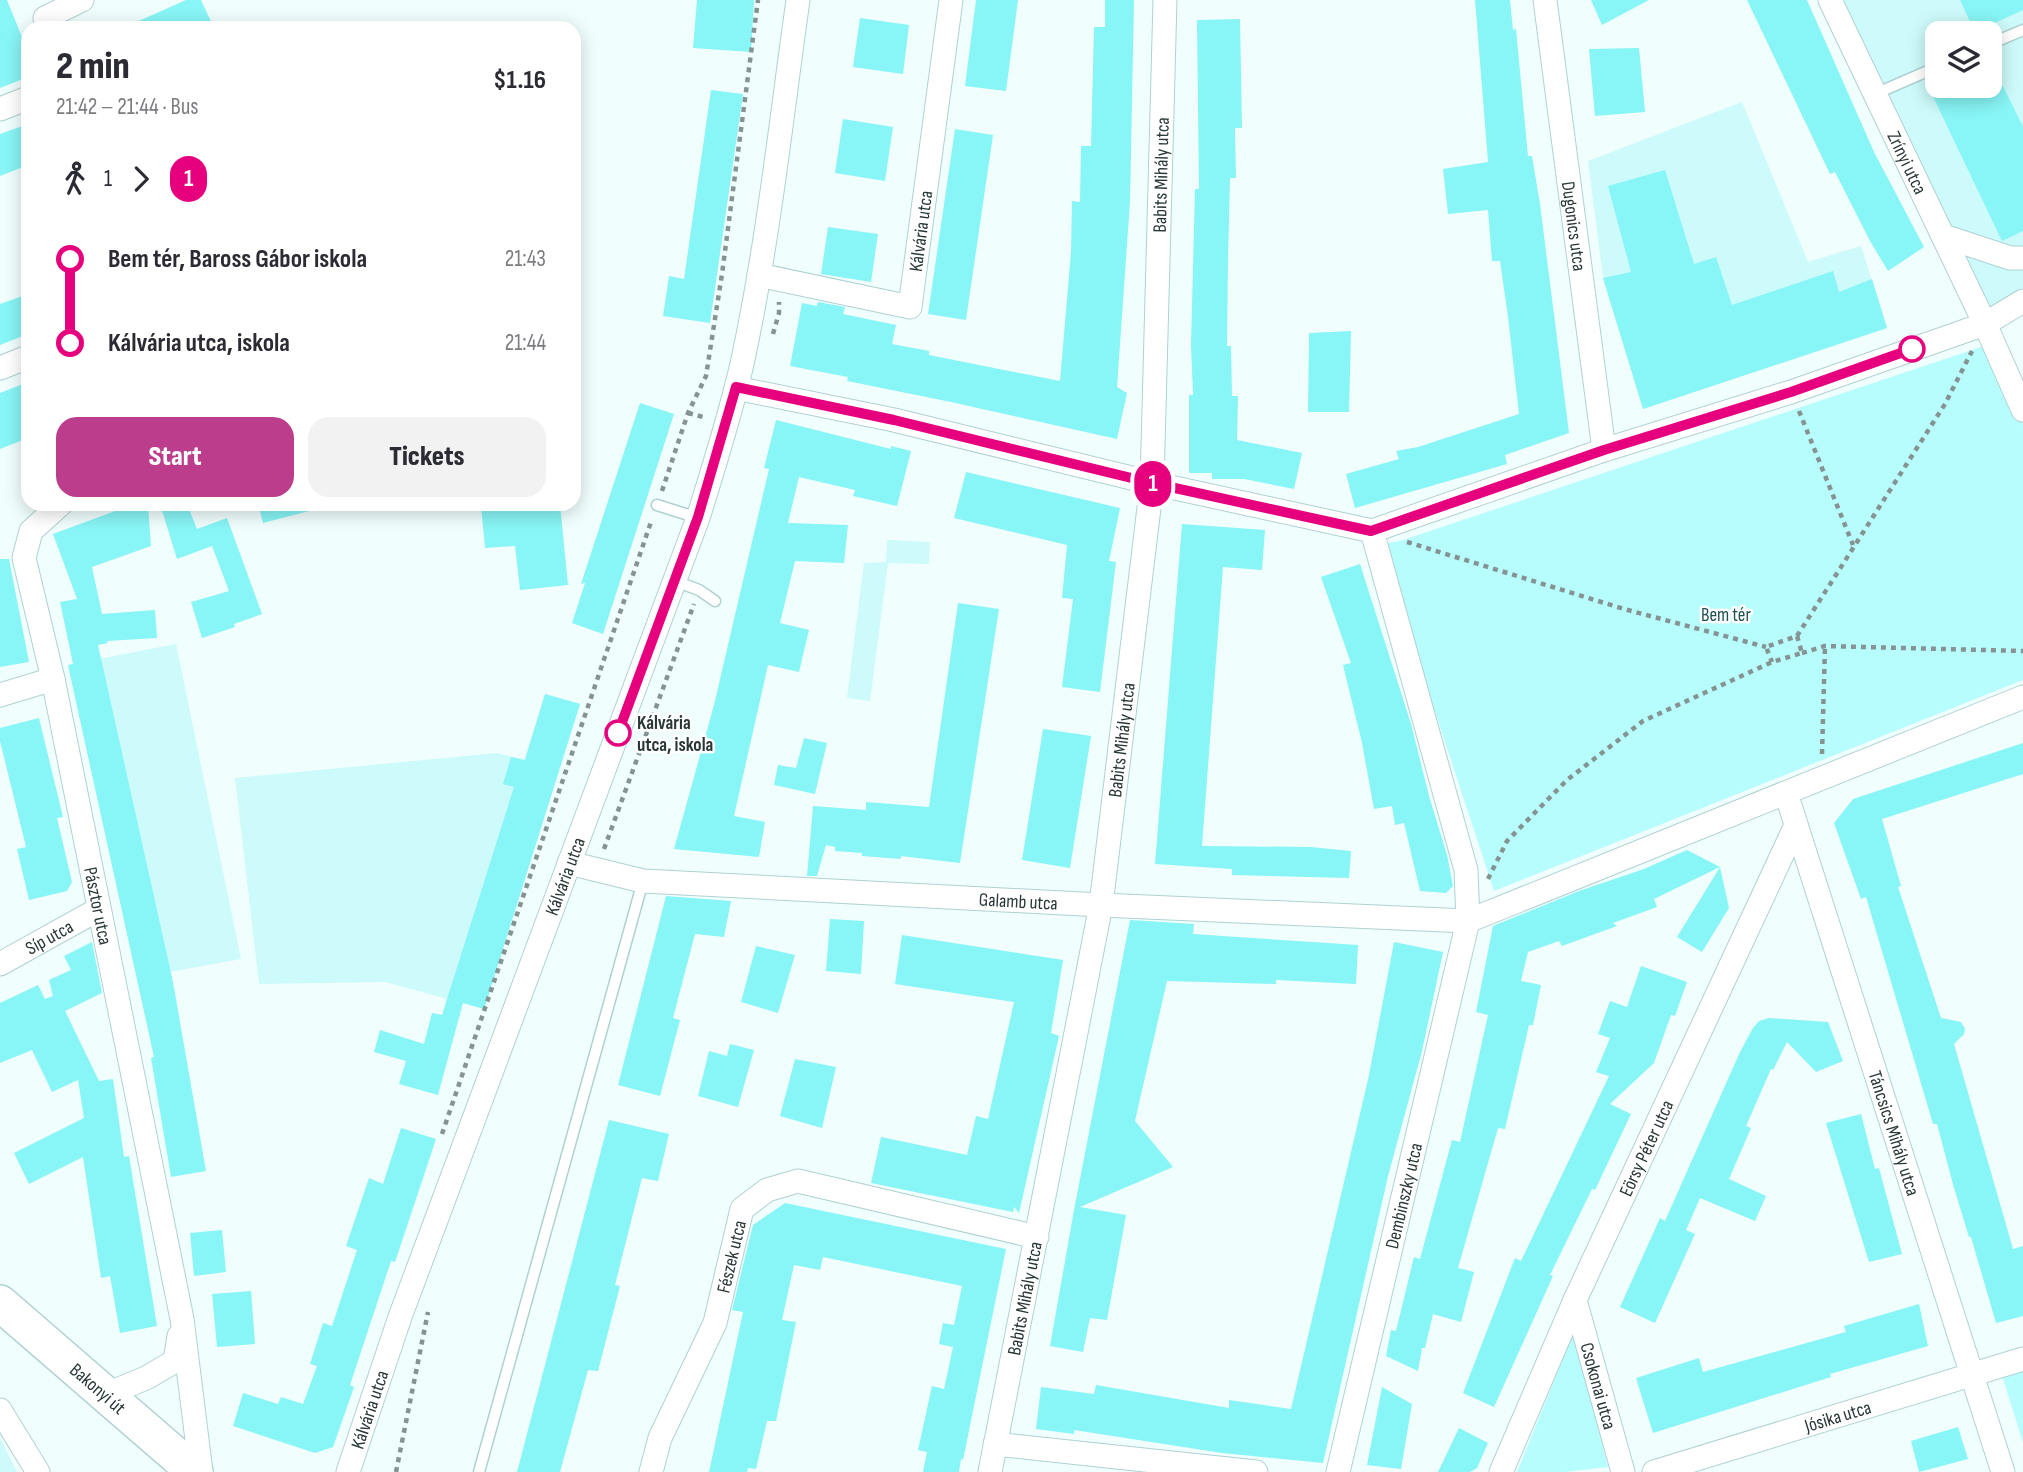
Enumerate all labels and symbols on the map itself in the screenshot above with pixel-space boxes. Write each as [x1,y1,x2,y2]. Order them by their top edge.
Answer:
street label: Babits Mihály utca [1149,117,1175,233]
street label: Zrínyi utca [1882,128,1931,198]
street label: Dugonics utca [1556,180,1590,272]
street label: Kálvária utca [905,189,938,273]
unlabelled marker [1899,336,1925,362]
line badge: 1 [1130,461,1176,507]
park label: Bem tér [1701,604,1752,627]
street label: Babits Mihály utca [1104,682,1141,799]
place label: Kálvária utca, iskola [637,712,713,757]
marker: Kálvária utca, iskola [605,720,631,746]
street label: Kálvária utca [541,835,591,919]
street label: Pásztor utca [78,865,116,947]
street label: Galamb utca [978,889,1058,916]
street label: Síp utca [22,916,78,961]
street label: Táncsics Mihály utca [1863,1068,1924,1199]
street label: Eörsy Péter utca [1615,1097,1679,1200]
street label: Dembinszky utca [1381,1141,1428,1251]
street label: Fészek utca [713,1218,752,1295]
street label: Babits Mihály utca [1003,1240,1048,1357]
street label: Csokonai utca [1574,1340,1621,1432]
street label: Bakonyi út [65,1359,130,1420]
street label: Kálvária utca [347,1368,394,1452]
street label: Jósika utca [1801,1396,1874,1438]

